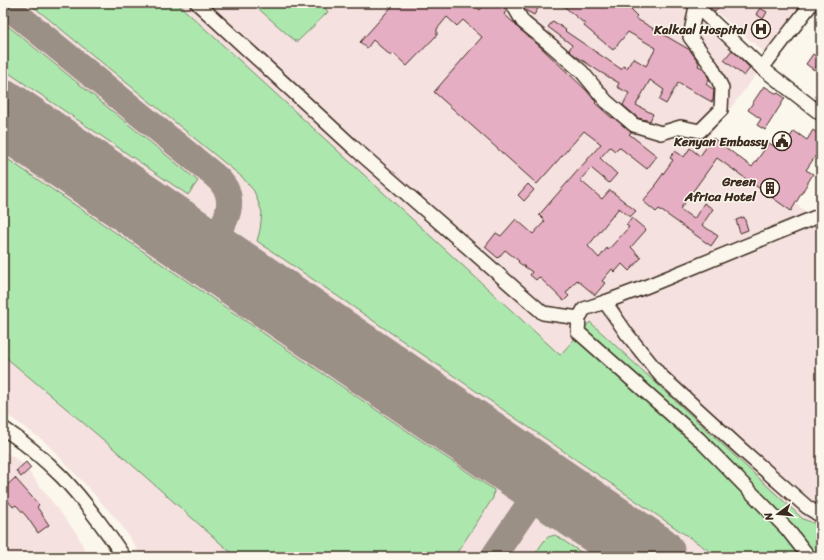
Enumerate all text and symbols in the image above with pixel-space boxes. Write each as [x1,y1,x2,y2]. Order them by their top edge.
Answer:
place label: Kalkaal Hospital [653,18,748,41]
hospital icon: Kalkaal Hospital [750,18,772,40]
place label: Kenyan Embassy [673,130,769,153]
public building icon: Kenyan Embassy [771,130,793,152]
place label: Green Africa Hotel [684,170,757,208]
building icon: Green Africa Hotel [759,177,781,199]
north arrow [758,494,798,534]
text: N [759,510,779,524]

